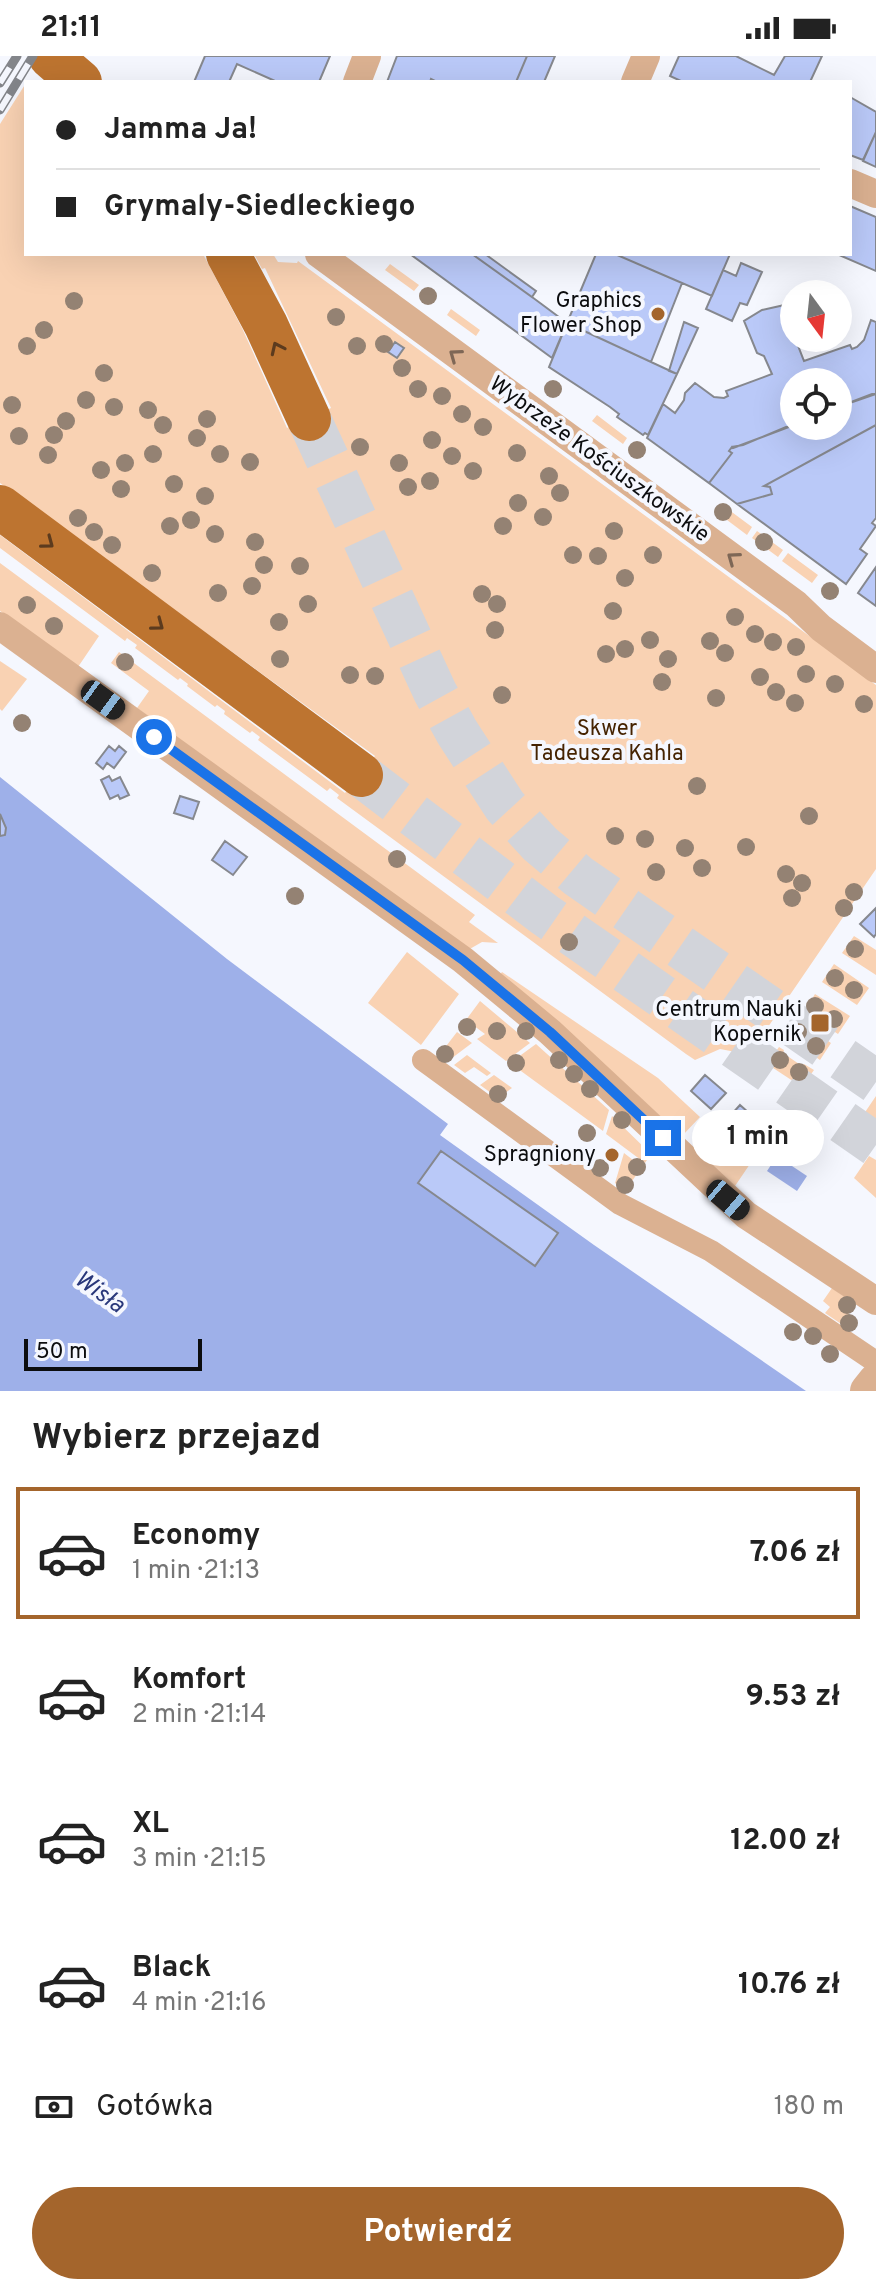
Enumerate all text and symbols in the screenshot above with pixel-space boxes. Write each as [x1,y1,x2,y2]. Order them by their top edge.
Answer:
text: 21:11 [40,10,102,47]
text: Jamma Ja! [104,112,257,149]
text: Grymaly-Siedleckiego [104,189,415,226]
north arrow [780,280,852,352]
map controls [780,280,852,440]
place label: Graphics Flower Shop [520,288,642,340]
marker: Graphics Flower Shop [649,305,667,323]
one-way arrow [271,341,287,356]
one-way arrow [449,350,464,365]
button: locate [780,368,852,440]
street label: Wybrzeże Kościuszkowskie [484,371,714,549]
one-way arrow [39,533,54,548]
one-way arrow [727,553,741,568]
one-way arrow [150,615,164,630]
car [77,676,129,724]
park label: Skwer Tadeusza Kahla [530,716,684,768]
route start [136,719,172,755]
place label: Centrum Nauki Kopernik [655,997,802,1049]
marker: Centrum Nauki Kopernik [809,1012,831,1034]
callout: 1 min [691,1110,823,1166]
route end [645,1120,681,1156]
text: 1 min [727,1121,789,1154]
place label: Spragniony [484,1142,596,1169]
marker: Spragniony [603,1146,621,1164]
car [702,1175,754,1225]
water label: Wisła [68,1265,130,1321]
scale bar [24,1335,202,1371]
text: 50 m [36,1339,88,1366]
text: Wybierz przejazd [32,1416,321,1462]
icon: car [36,1517,108,1589]
text: Economy [132,1518,260,1555]
text: 7.06 zł [750,1535,840,1572]
text: 1 min · 21:13 [132,1555,260,1588]
icon: car [36,1661,108,1733]
text: Komfort [132,1662,246,1699]
text: 9.53 zł [745,1679,840,1716]
text: 2 min · 21:14 [132,1699,266,1732]
icon: car [36,1805,108,1877]
text: XL [132,1806,169,1843]
text: 12.00 zł [730,1823,840,1860]
text: 3 min · 21:15 [132,1843,267,1876]
icon: car [36,1949,108,2021]
text: Black [132,1950,211,1987]
text: 10.76 zł [738,1967,840,2004]
text: 4 min · 21:16 [132,1987,266,2020]
icon: cash [32,2085,76,2129]
text: Gotówka [96,2089,213,2126]
text: 180 m [774,2091,844,2124]
button: Potwierdź [32,2187,844,2279]

